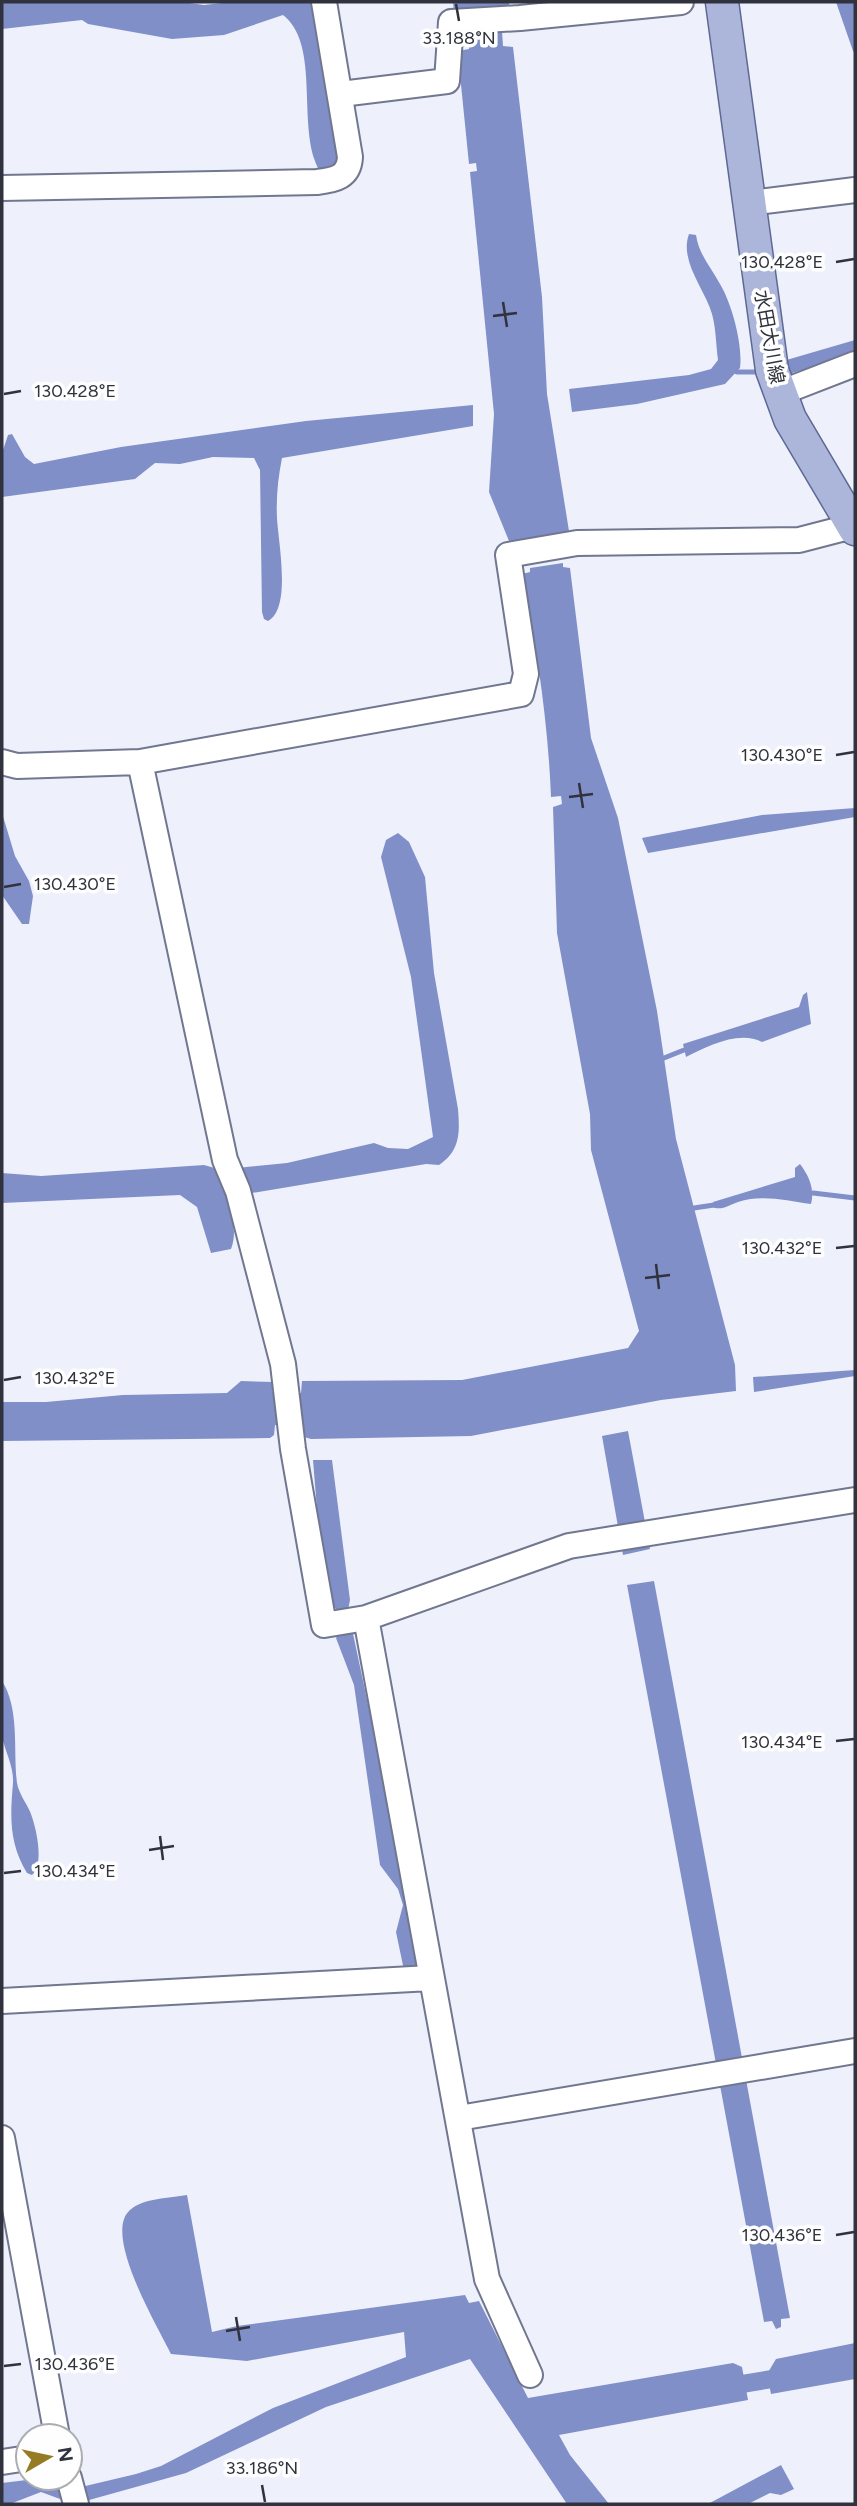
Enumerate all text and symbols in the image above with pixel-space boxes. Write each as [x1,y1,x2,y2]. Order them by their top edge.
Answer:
text: 33.188°N [422,27,496,49]
text: 130.428°E [741,251,823,273]
street label: 水田大川線 [750,288,789,386]
text: 130.428°E [34,380,116,402]
text: 130.430°E [741,744,823,766]
text: 130.430°E [34,873,116,895]
text: 130.432°E [742,1237,822,1259]
text: 130.432°E [35,1367,115,1389]
text: 130.434°E [741,1731,823,1753]
text: 130.434°E [34,1860,116,1882]
text: 130.436°E [742,2224,822,2246]
text: 130.436°E [35,2353,115,2375]
north arrow [14,2422,84,2492]
text: N [53,2445,78,2463]
text: 33.186°N [226,2457,298,2479]

